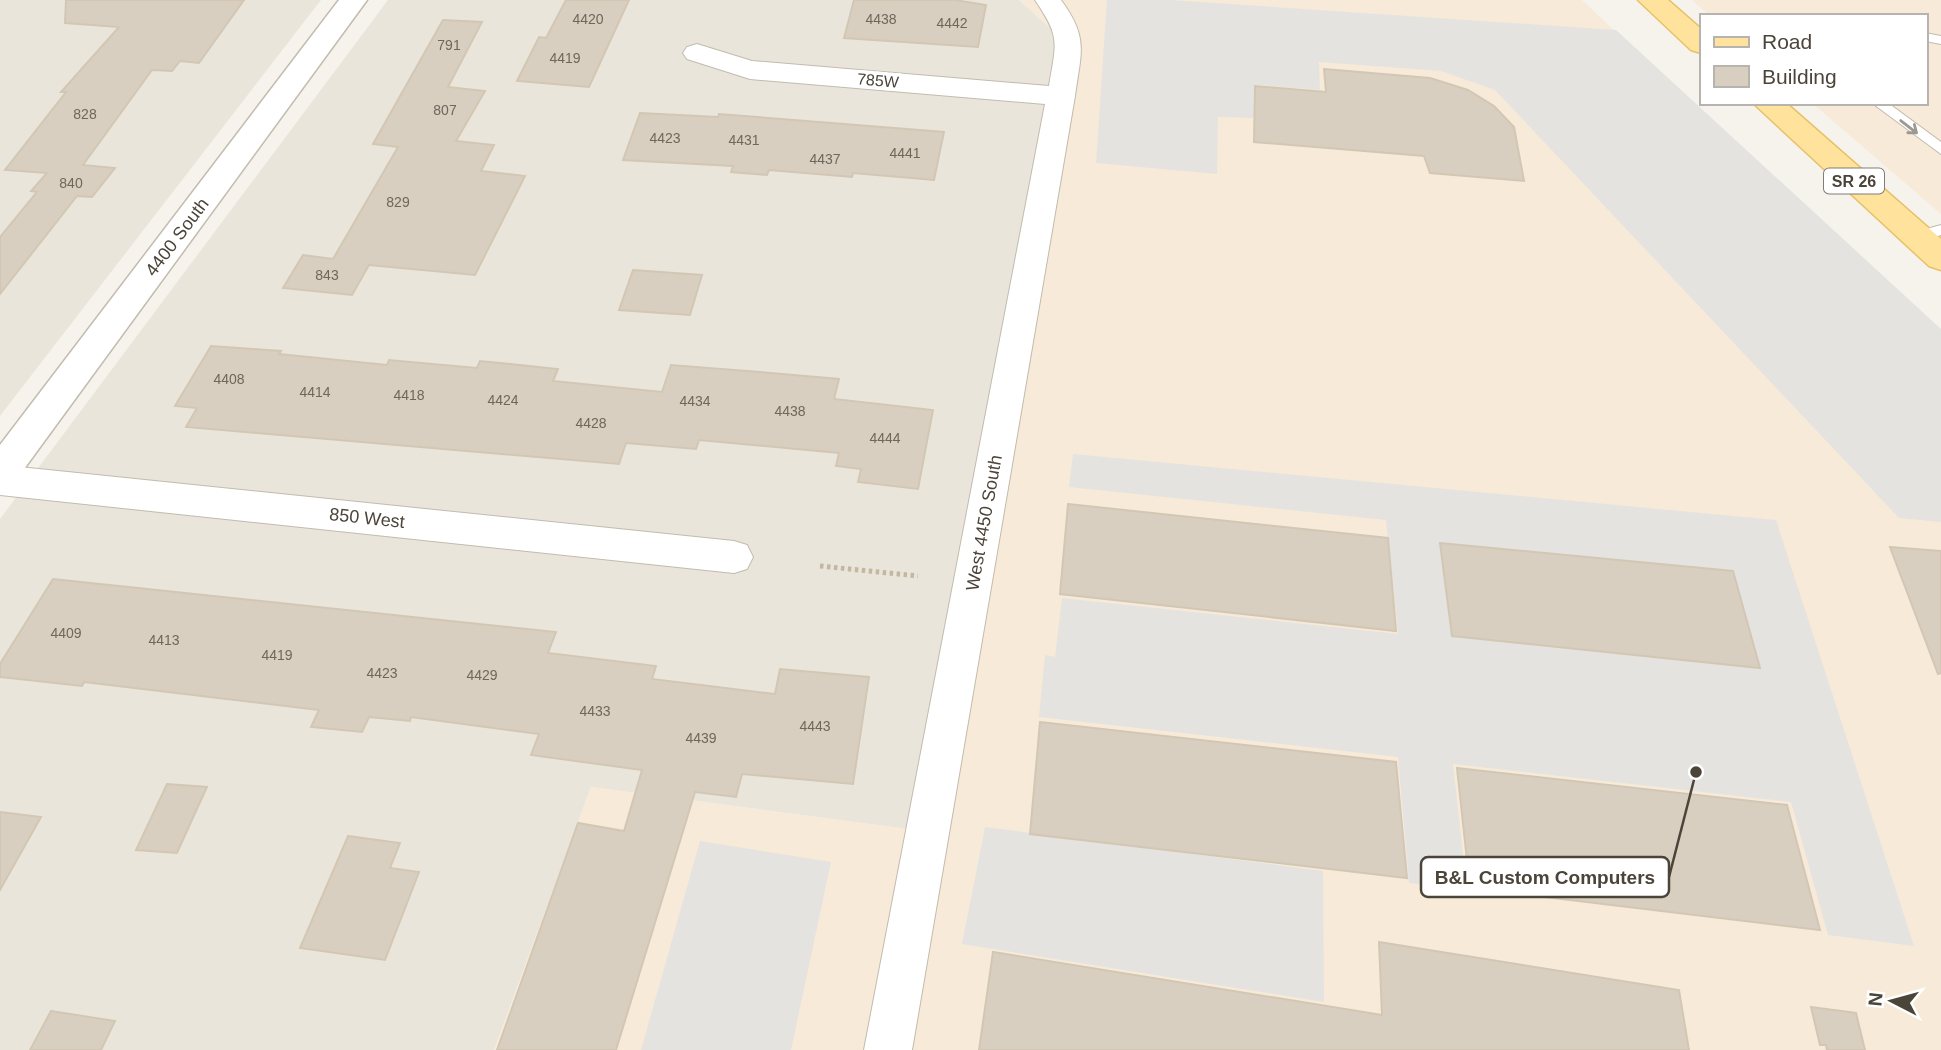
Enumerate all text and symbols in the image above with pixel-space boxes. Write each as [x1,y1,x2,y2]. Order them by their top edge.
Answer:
house number: 4420 [572,11,604,27]
house number: 4438 [865,11,897,27]
legend [1700,14,1927,105]
house number: 4442 [936,15,968,31]
text: Road [1762,30,1812,53]
house number: 791 [437,37,461,53]
house number: 4419 [549,50,581,66]
text: Building [1762,65,1837,88]
street label: 785W [856,70,900,91]
house number: 807 [433,102,457,118]
house number: 828 [73,106,97,122]
one-way arrow [1899,120,1918,135]
house number: 4423 [649,130,681,146]
house number: 4431 [728,132,760,148]
house number: 4441 [889,145,921,161]
house number: 4437 [809,151,841,167]
road number: SR 26 [1824,168,1884,194]
house number: 840 [59,175,83,191]
street label: 4400 South [141,194,213,280]
house number: 829 [386,194,410,210]
house number: 843 [315,267,339,283]
house number: 4408 [213,371,245,387]
house number: 4414 [299,384,331,400]
house number: 4418 [393,387,425,403]
house number: 4424 [487,392,519,408]
house number: 4434 [679,393,711,409]
house number: 4438 [774,403,806,419]
house number: 4428 [575,415,607,431]
house number: 4444 [869,430,901,446]
street label: West 4450 South [962,453,1006,593]
street label: 850 West [328,504,406,532]
house number: 4409 [50,625,82,641]
house number: 4413 [148,632,180,648]
house number: 4419 [261,647,293,663]
house number: 4423 [366,665,398,681]
house number: 4429 [466,667,498,683]
house number: 4433 [579,703,611,719]
house number: 4443 [799,718,831,734]
house number: 4439 [685,730,717,746]
callout: B&L Custom Computers [1421,857,1669,897]
text: B&L Custom Computers [1435,867,1655,888]
north arrow [1857,966,1927,1036]
text: N [1864,991,1887,1007]

